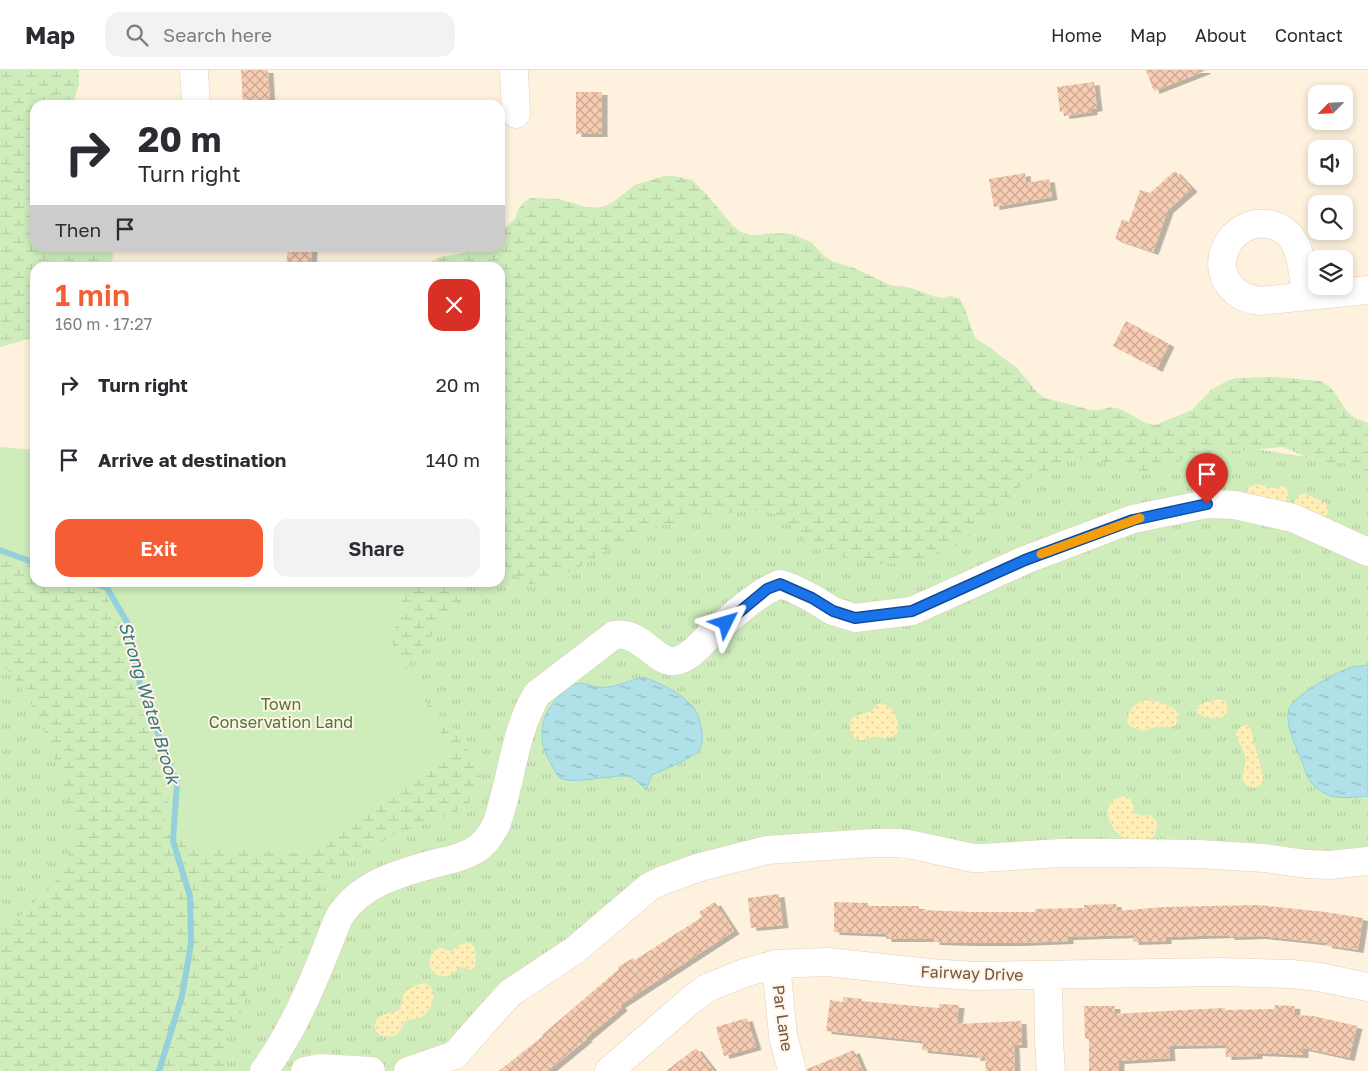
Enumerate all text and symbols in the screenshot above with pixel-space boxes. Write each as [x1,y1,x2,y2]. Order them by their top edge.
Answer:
search box [105,12,455,57]
text: Map [25,20,75,49]
icon: search [123,21,151,49]
text: Search here [163,23,272,46]
text: Home [1051,24,1102,46]
text: Map [1130,24,1167,46]
text: About [1195,24,1247,46]
text: Contact [1275,24,1343,46]
north arrow [1308,85,1352,130]
map controls [1308,85,1353,295]
text: 20 m [138,118,221,160]
icon: right [55,120,120,185]
button: sound [1308,140,1353,185]
text: Turn right [138,160,241,187]
button: search [1308,195,1353,240]
icon: arrive [111,215,139,243]
text: Then [55,218,101,241]
button: layers [1308,250,1353,295]
text: 1 min [55,277,130,313]
button: close [428,279,480,331]
text: 160 m · 17:27 [55,314,152,334]
icon: right [55,371,83,399]
text: Turn right [98,373,188,396]
text: 20 m [436,373,480,396]
icon: arrive [55,446,83,474]
text: Arrive at destination [98,448,286,471]
text: 140 m [426,448,480,471]
pin [1186,453,1228,504]
icon: arrive [1193,460,1221,488]
button: Exit [55,519,263,577]
button: Share [273,519,480,577]
position arrow [699,596,751,648]
water label: Strong Water Brook [115,619,186,788]
park label: Town Conservation Land [209,694,353,732]
street label: Fairway Drive [920,961,1024,985]
street label: Par Lane [768,983,798,1053]

